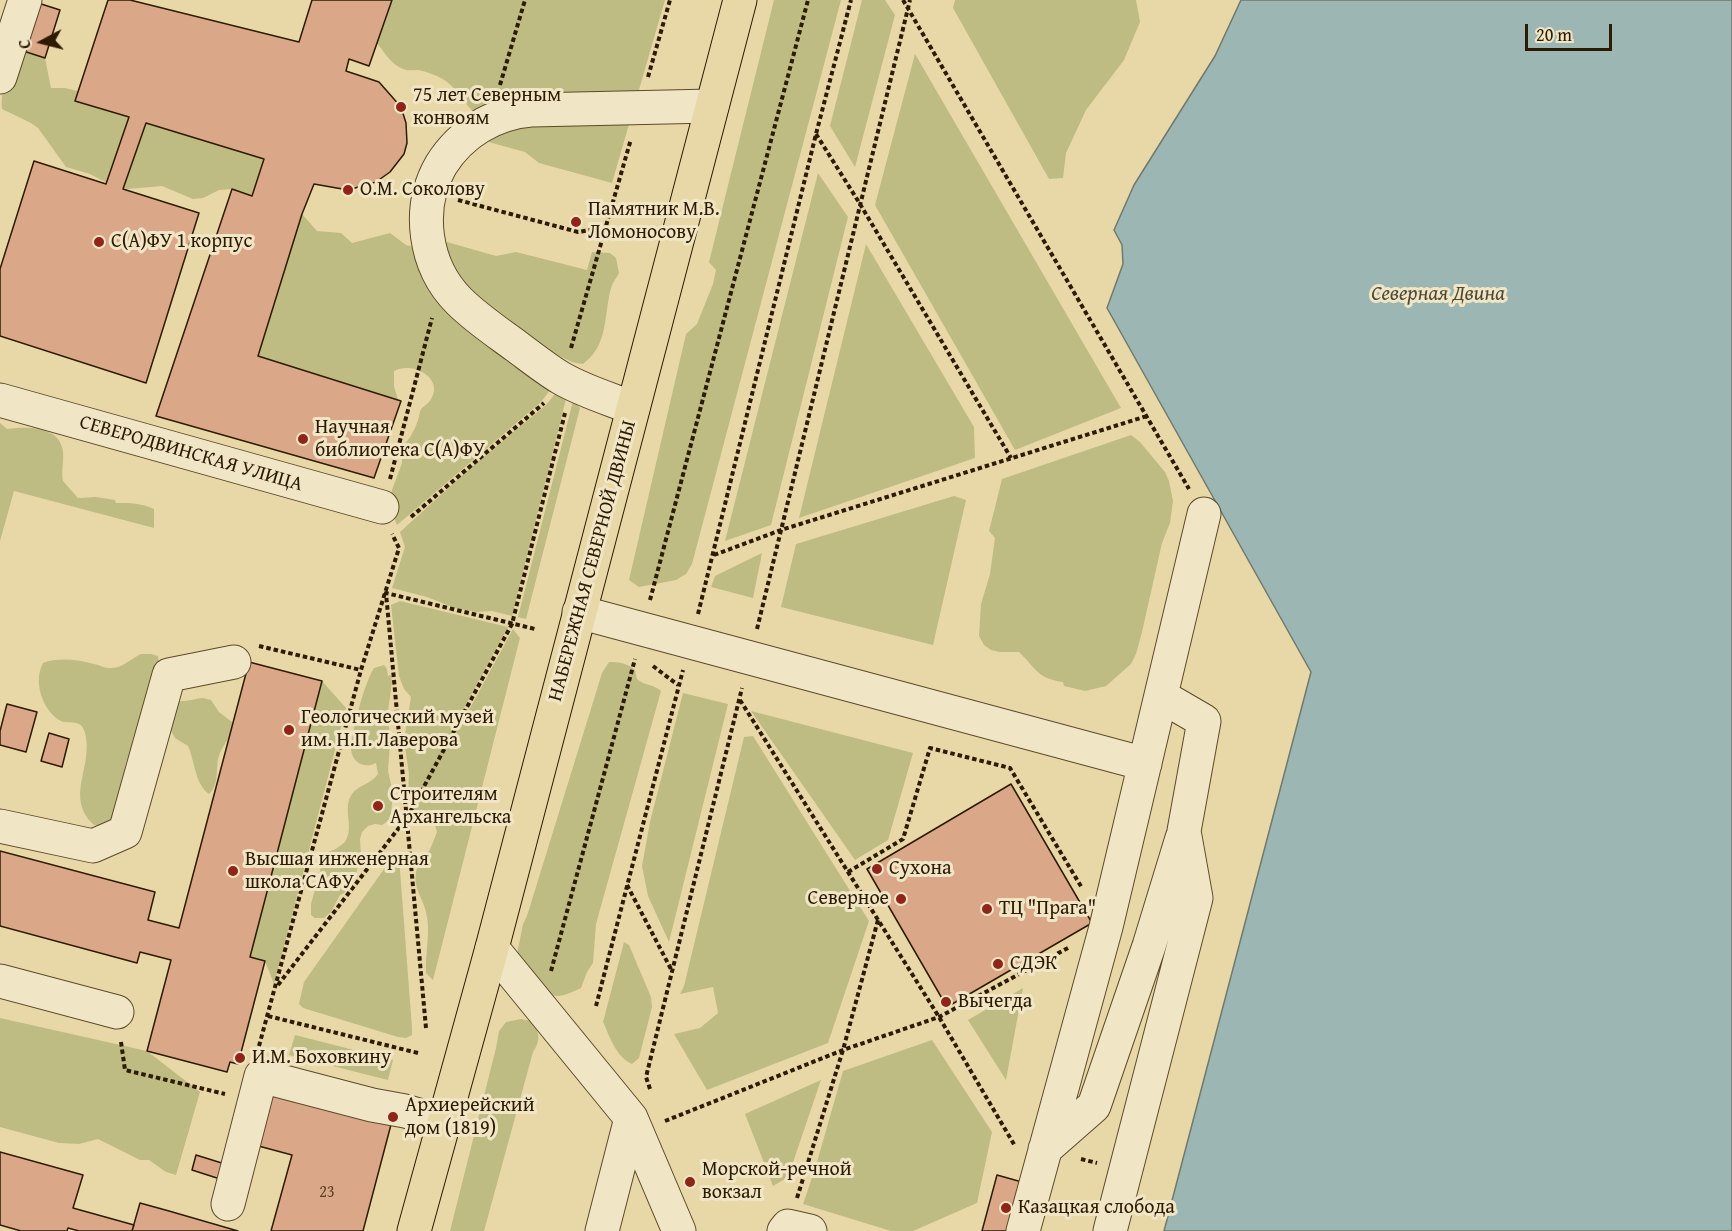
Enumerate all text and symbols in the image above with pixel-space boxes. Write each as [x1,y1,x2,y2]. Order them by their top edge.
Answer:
north arrow [12,12,72,72]
scale bar [1528,12,1615,50]
text: 20 m [1536,21,1572,48]
text: С [12,38,37,50]
place label: 75 лет Северным конвоям [413,84,561,131]
marker: 75 лет Северным конвоям [394,100,408,114]
place label: О.М. Соколову [360,178,485,202]
marker: О.М. Соколову [341,183,355,197]
place label: Памятник М.В. Ломоносову [588,198,720,245]
marker: Памятник М.В. Ломоносову [569,215,583,229]
place label: С(А)ФУ 1 корпус [111,230,252,254]
marker: С(А)ФУ 1 корпус [92,235,106,249]
water label: Северная Двина [1371,282,1505,308]
street label: СЕВЕРОДВИНСКАЯ УЛИЦА [77,411,305,497]
place label: Научная библиотека С(А)ФУ [315,416,485,463]
street label: НАБЕРЕЖНАЯ СЕВЕРНОЙ ДВИНЫ [544,418,642,704]
marker: Научная библиотека С(А)ФУ [296,432,310,446]
place label: Геологический музей им. Н.П. Лаверова [301,706,494,753]
marker: Геологический музей им. Н.П. Лаверова [282,723,296,737]
place label: Строителям Архангельска [390,783,511,830]
marker: Строителям Архангельска [371,799,385,813]
place label: Высшая инженерная школа САФУ [245,848,429,895]
place label: Сухона [889,857,952,881]
marker: Сухона [870,862,884,876]
marker: Высшая инженерная школа САФУ [226,864,240,878]
place label: Северное [808,887,889,911]
marker: Северное [894,892,908,906]
place label: ТЦ "Прага" [999,897,1096,921]
marker: ТЦ "Прага" [980,902,994,916]
place label: СДЭК [1010,952,1057,976]
marker: СДЭК [991,957,1005,971]
place label: Вычегда [958,990,1032,1014]
marker: Вычегда [939,995,953,1009]
place label: И.М. Боховкину [252,1046,391,1070]
marker: И.М. Боховкину [233,1051,247,1065]
place label: Архиерейский дом (1819) [405,1094,535,1141]
marker: Архиерейский дом (1819) [386,1110,400,1124]
place label: Морской-речной вокзал [702,1158,852,1205]
marker: Морской-речной вокзал [683,1175,697,1189]
house number: 23 [319,1183,335,1203]
place label: Казацкая слобода [1018,1196,1175,1220]
marker: Казацкая слобода [999,1201,1013,1215]

